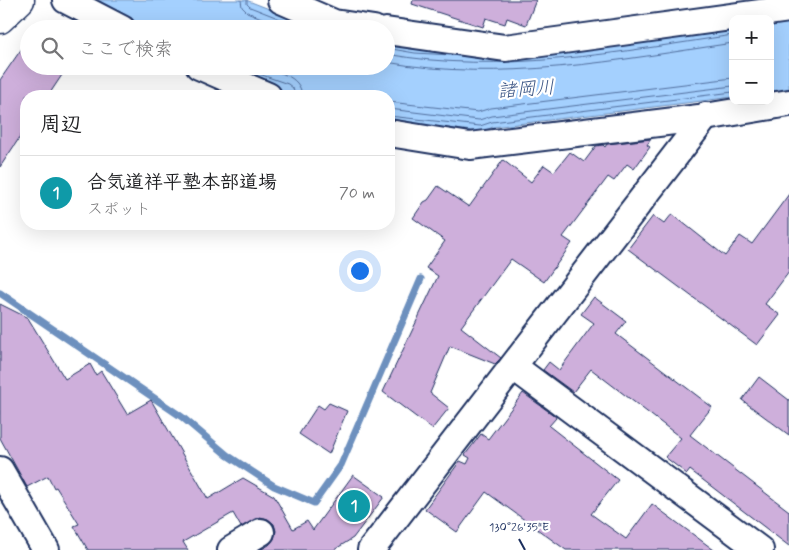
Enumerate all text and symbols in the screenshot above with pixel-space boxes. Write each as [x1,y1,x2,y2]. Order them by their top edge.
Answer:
map controls [729,15,774,105]
button: + [729,15,774,60]
search box [20,20,395,75]
icon: search [38,34,66,62]
text: ここで検索 [78,37,173,62]
button: − [729,60,774,105]
water label: 諸岡川 [497,75,555,104]
text: 周辺 [40,111,82,139]
text: 合気道祥平塾本部道場 [87,170,277,195]
text: 1 [52,183,60,204]
text: 70 m [339,183,375,204]
text: スポット [87,199,151,220]
your location [347,258,373,284]
pin: 1 [338,487,370,525]
text: 130°26'35"E [489,520,549,536]

